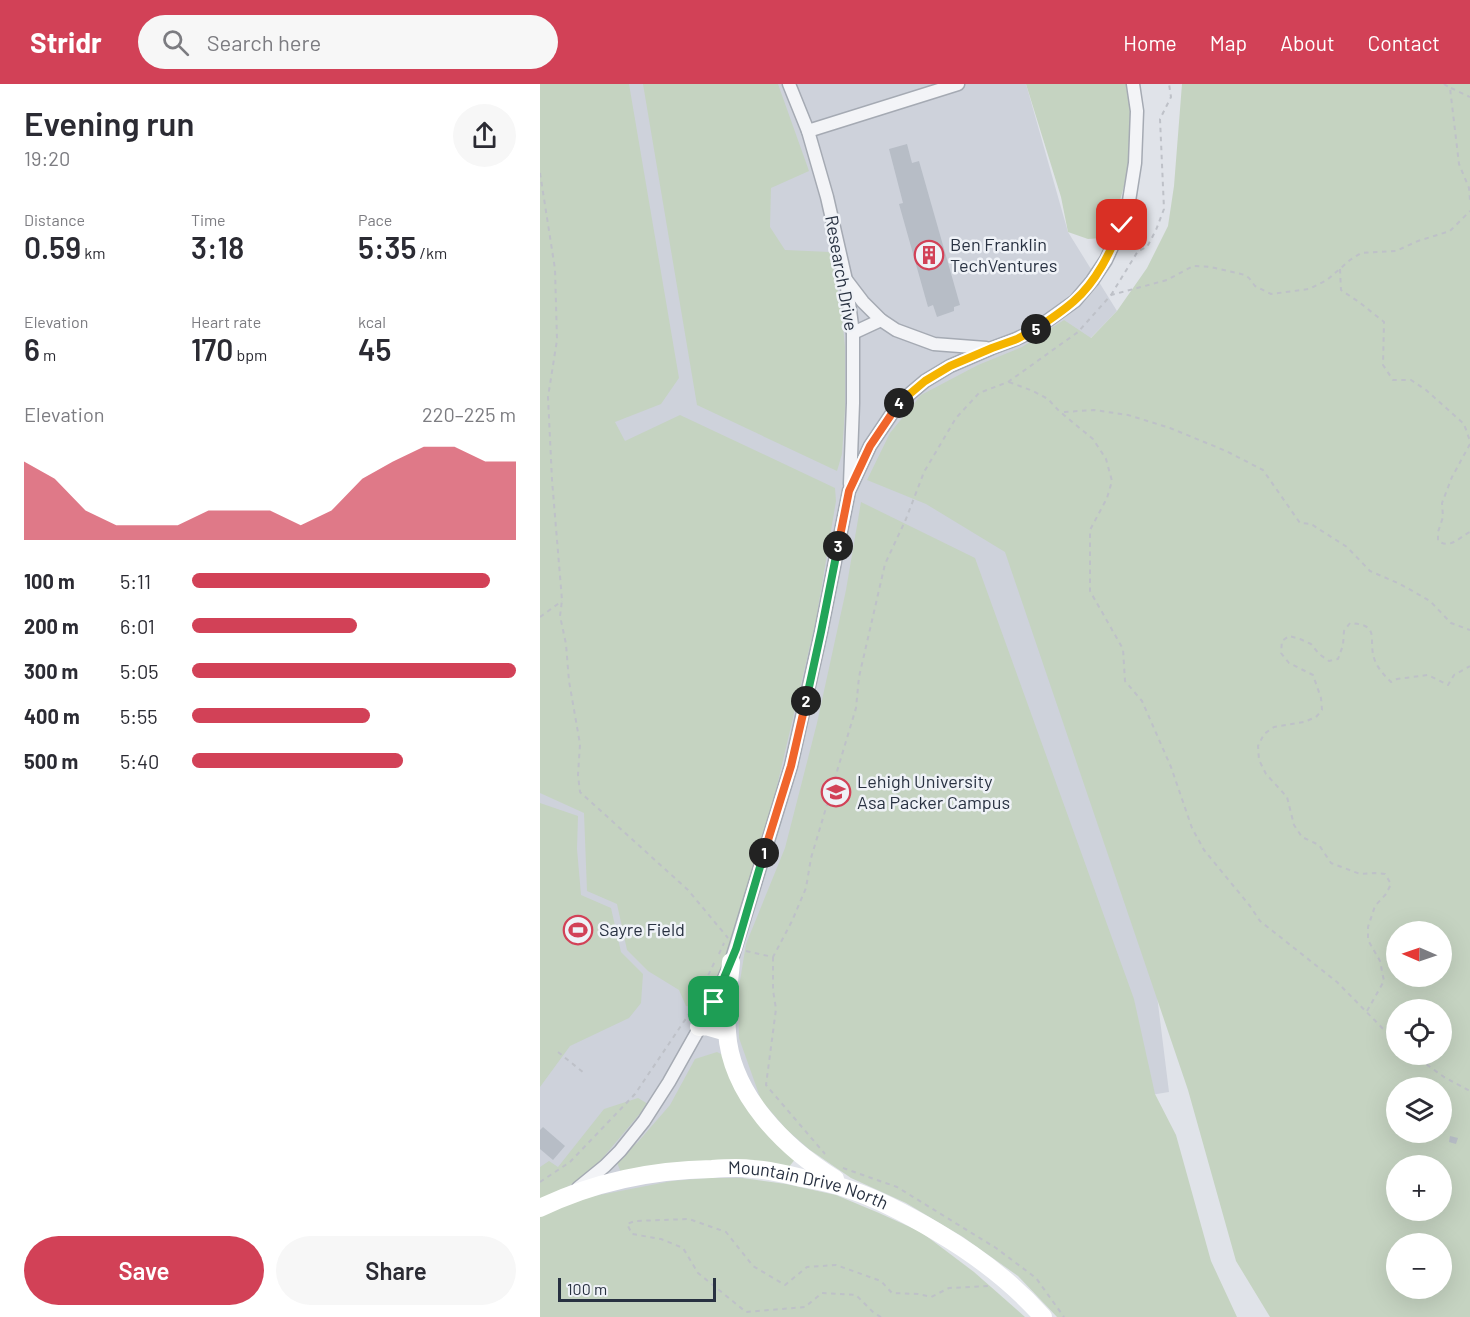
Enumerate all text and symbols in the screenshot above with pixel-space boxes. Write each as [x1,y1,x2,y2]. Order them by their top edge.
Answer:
search box [138,15,558,69]
text: Stridr [30,25,102,59]
icon: search [159,26,192,59]
text: Search here [207,29,321,55]
text: Home [1123,30,1177,55]
text: Map [1210,30,1247,55]
text: About [1280,30,1335,55]
text: Contact [1368,30,1440,55]
text: Evening run [24,103,194,143]
button: share [453,104,516,167]
text: 19:20 [24,146,70,170]
pin [1096,199,1147,250]
icon: check [1105,208,1138,241]
text: Distance [24,210,85,229]
text: Time [191,210,226,229]
text: Pace [358,210,392,229]
street label: Research Drive [821,213,863,332]
text: 0.59 [24,229,81,265]
text: 3:18 [191,229,244,265]
text: 5:35 [358,229,416,265]
place label: Ben Franklin TechVentures [950,233,1057,276]
building icon: Ben Franklin TechVentures [913,239,945,271]
text: km [81,243,105,262]
text: /km [416,243,447,262]
text: Elevation [24,312,88,331]
text: Heart rate [191,312,261,331]
text: kcal [358,312,386,331]
pin: 5 [1021,314,1051,344]
text: 5 [1032,319,1040,338]
text: 6 [24,331,40,367]
text: 170 [191,331,233,367]
text: 45 [358,331,391,367]
text: m [40,345,56,364]
text: bpm [233,345,267,364]
pin: 4 [884,388,914,418]
text: 4 [894,393,904,412]
text: Elevation [24,402,105,426]
text: 220–225 m [422,402,516,426]
pin: 3 [823,531,853,561]
text: 3 [834,536,842,555]
text: 100 m [24,569,75,593]
text: 5:11 [120,569,151,593]
text: 200 m [24,614,79,638]
text: 6:01 [120,614,155,638]
text: 300 m [24,659,78,683]
text: 5:05 [120,659,159,683]
pin: 2 [791,686,821,716]
text: 2 [802,691,810,710]
text: 400 m [24,704,80,728]
text: 5:55 [120,704,158,728]
text: 500 m [24,749,78,773]
text: 5:40 [120,749,159,773]
place label: Lehigh University Asa Packer Campus [857,770,1010,813]
school or university icon: Lehigh University Asa Packer Campus [820,776,852,808]
pin: 1 [749,838,779,868]
text: 1 [761,843,767,862]
sports icon: Sayre Field [562,914,594,946]
place label: Sayre Field [599,918,685,940]
north arrow [1386,921,1452,987]
map controls [1386,921,1452,1299]
pin [688,976,739,1027]
icon: arrive [697,985,730,1018]
button: locate [1386,999,1452,1065]
button: layers [1386,1077,1452,1143]
button: + [1386,1155,1452,1221]
street label: Mountain Drive North [728,1156,892,1214]
button: − [1386,1233,1452,1299]
button: Save [24,1236,264,1305]
button: Share [276,1236,516,1305]
scale bar [558,1275,716,1302]
text: 100 m [567,1279,607,1298]

